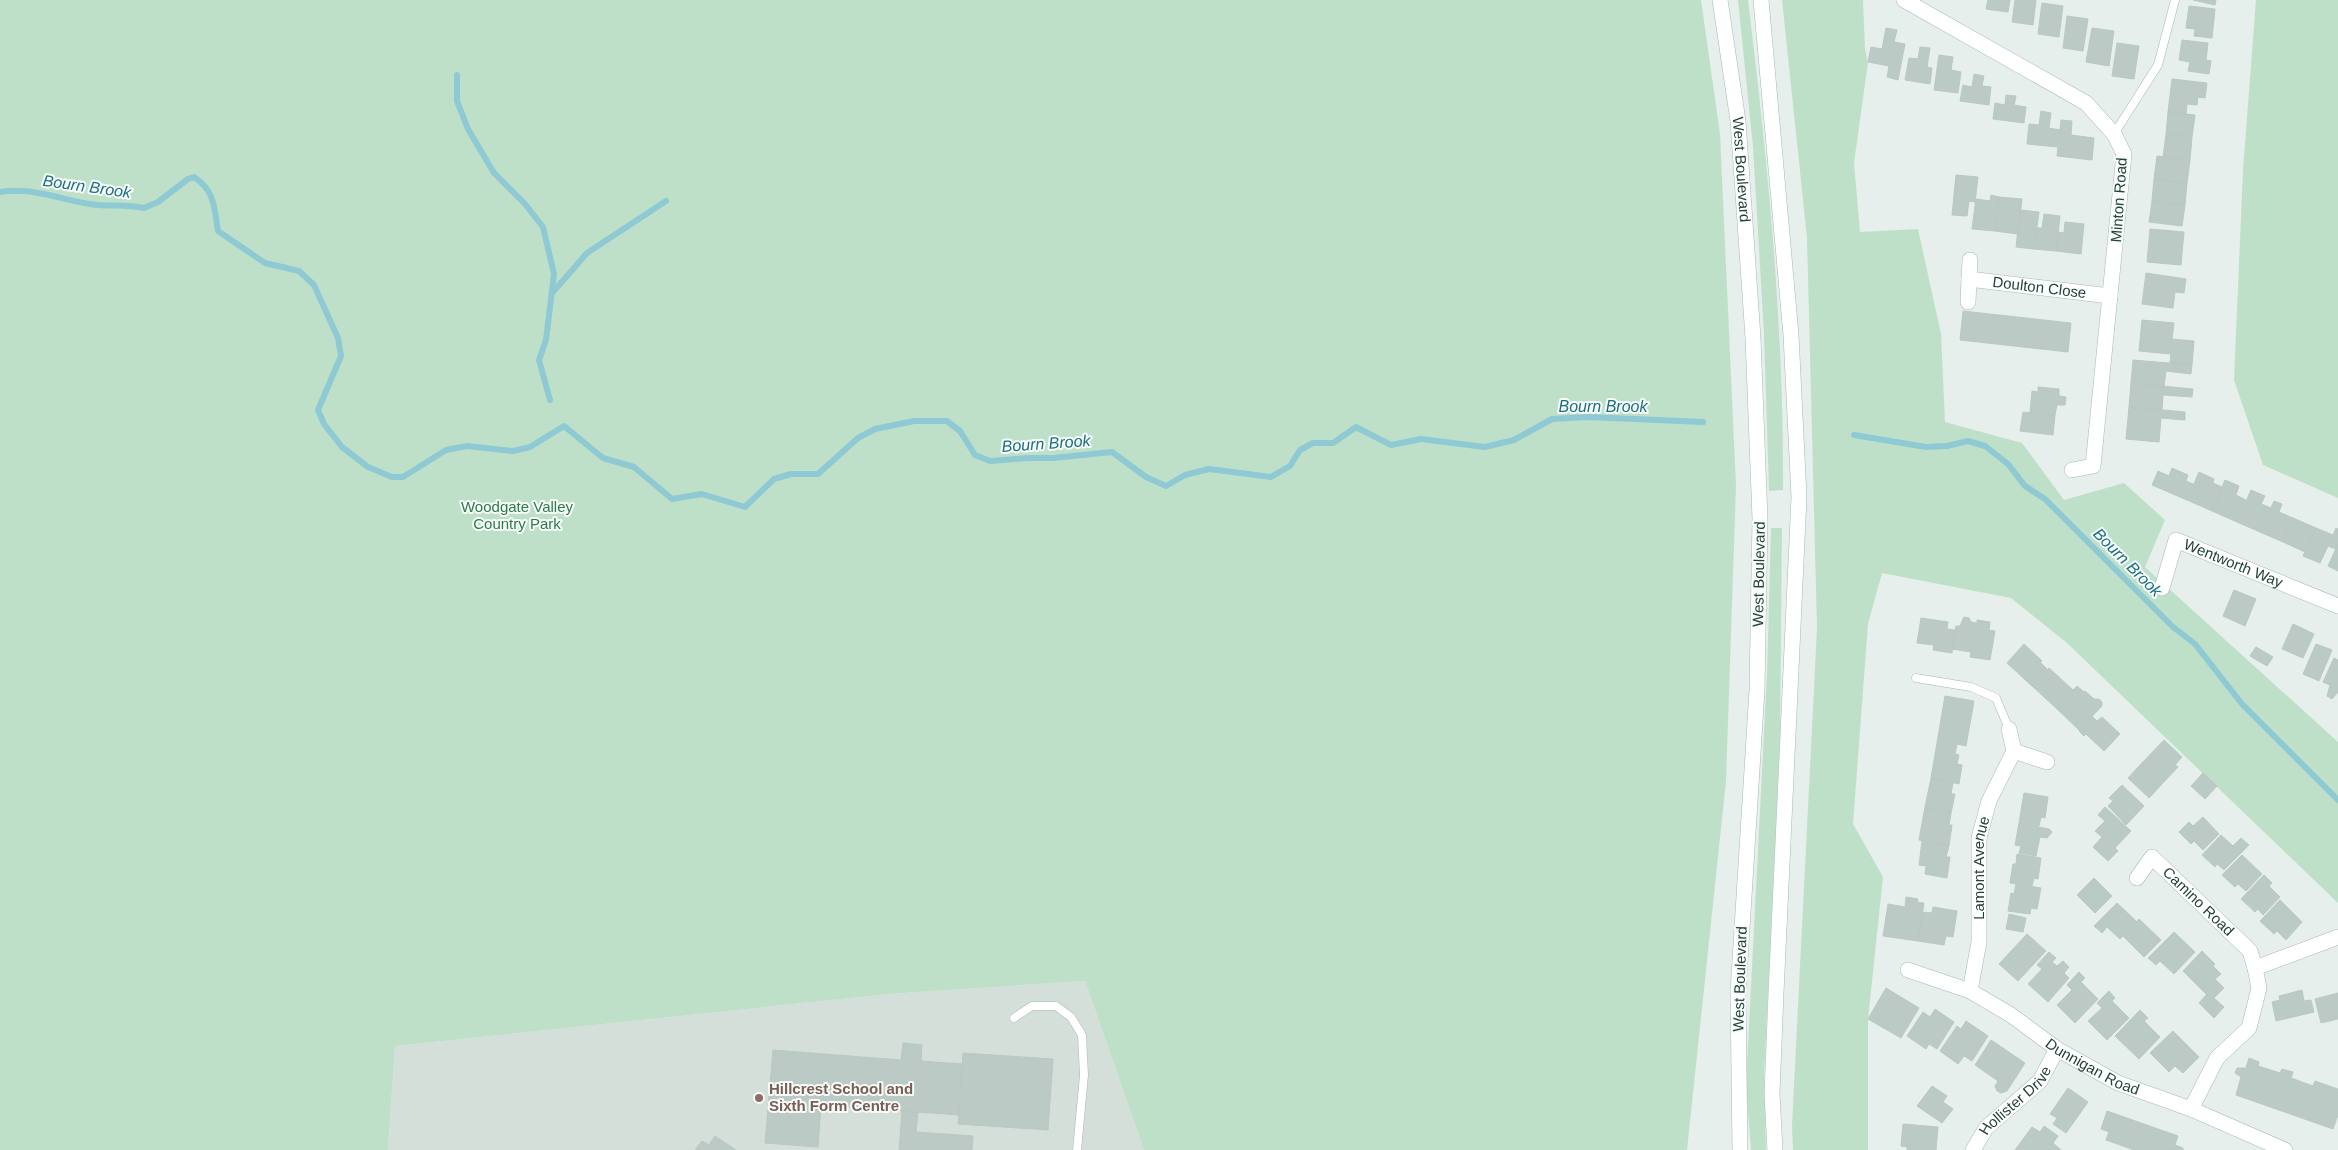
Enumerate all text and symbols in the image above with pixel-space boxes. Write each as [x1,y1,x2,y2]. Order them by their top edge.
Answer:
street label: West Boulevard [1730,116,1754,223]
street label: Minton Road [2107,157,2130,243]
water label: Bourn Brook [42,172,133,201]
street label: Doulton Close [1992,273,2087,301]
water label: Bourn Brook [1559,398,1648,415]
water label: Bourn Brook [1001,432,1092,455]
park label: Woodgate Valley Country Park [461,498,574,532]
street label: West Boulevard [1749,521,1768,627]
water label: Bourn Brook [2090,525,2166,601]
street label: Wentworth Way [2182,535,2286,591]
street label: Lamont Avenue [1970,814,1993,920]
street label: Camino Road [2160,863,2238,939]
street label: West Boulevard [1729,926,1750,1032]
street label: Dunnigan Road [2042,1034,2142,1098]
street label: Hollister Drive [1975,1063,2054,1137]
place label: Hillcrest School and Sixth Form Centre [769,1080,913,1114]
marker: Hillcrest School and Sixth Form Centre [753,1092,765,1104]

